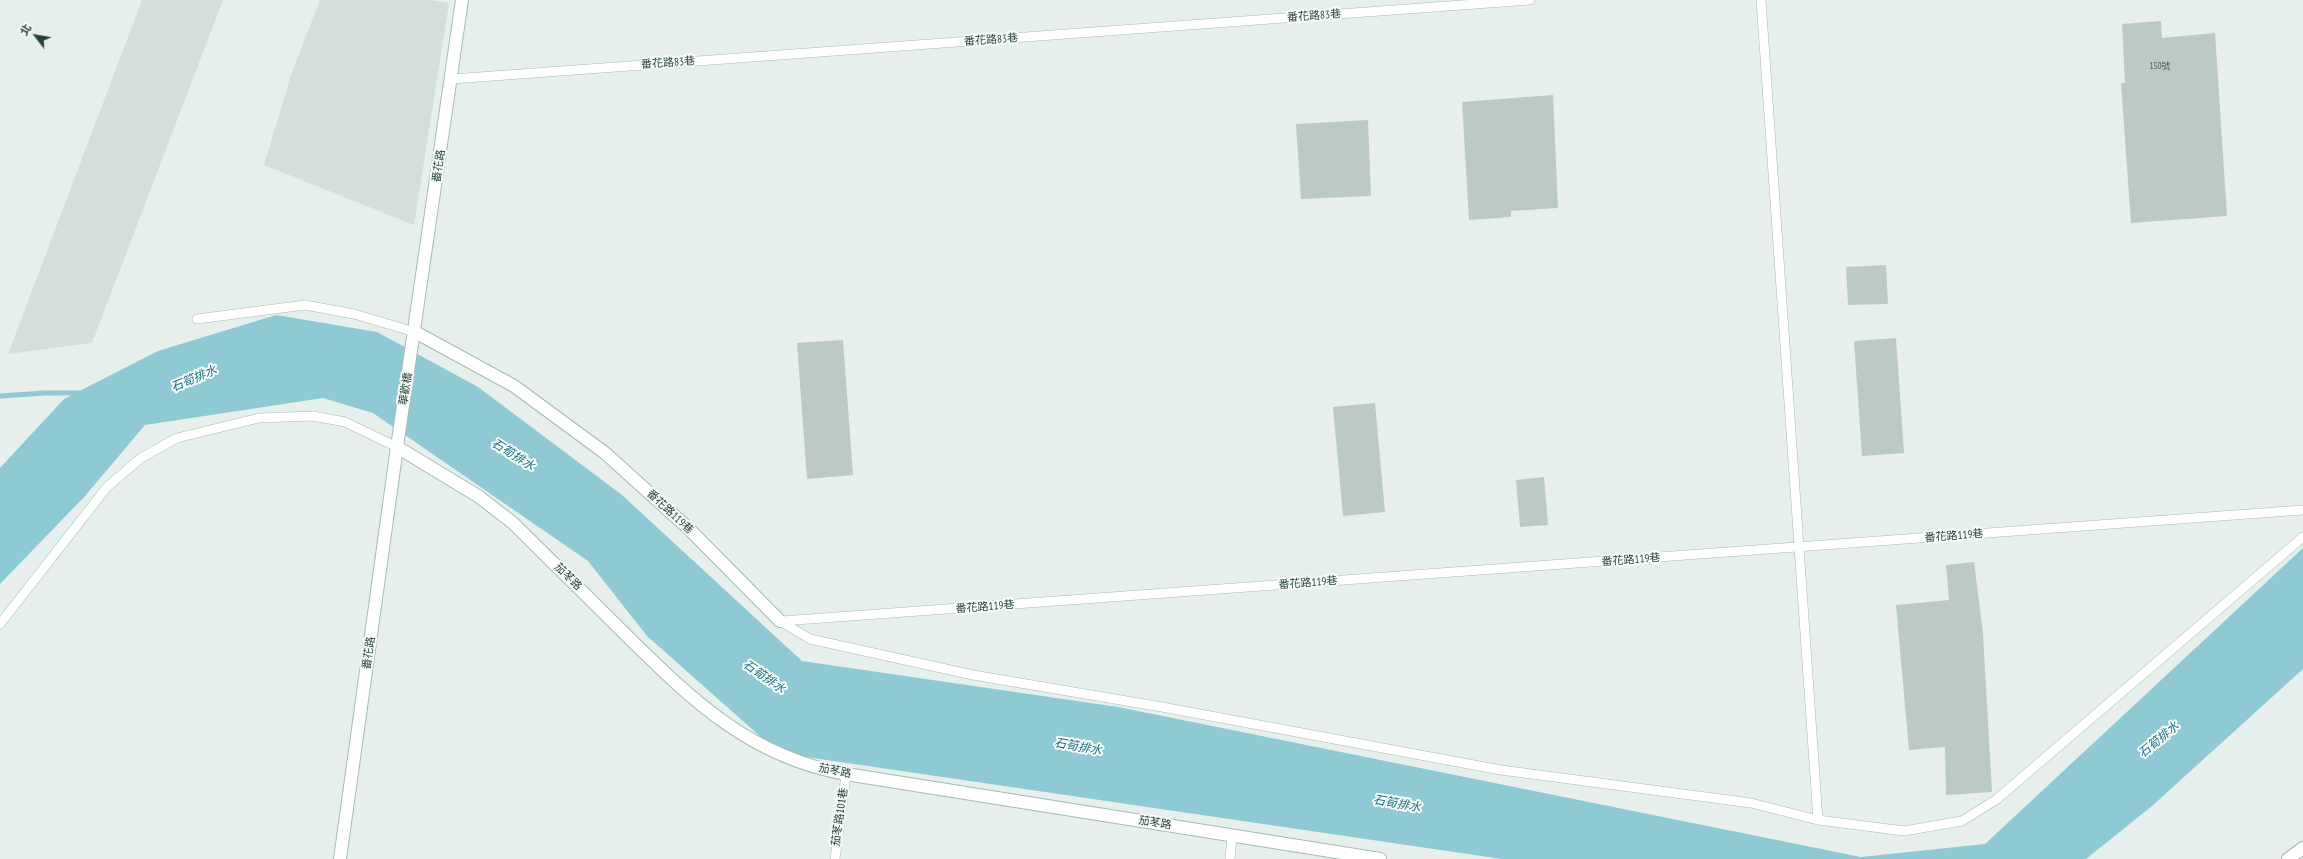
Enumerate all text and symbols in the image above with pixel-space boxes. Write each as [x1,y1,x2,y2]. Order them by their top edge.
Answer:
street label: 番花路83巷 [1287,8,1341,24]
north arrow [16,16,56,56]
text: 北 [17,21,35,38]
street label: 番花路83巷 [964,32,1018,48]
street label: 番花路83巷 [641,55,695,71]
house number: 150號 [2149,61,2171,71]
street label: 番花路 [430,149,448,183]
water label: 石筍排水 [169,363,219,395]
street label: 華歡橋 [397,372,415,406]
water label: 石筍排水 [489,436,537,474]
street label: 番花路119巷 [644,487,696,537]
street label: 番花路119巷 [1924,527,1984,545]
street label: 番花路119巷 [1601,551,1661,569]
street label: 茄苳路 [552,561,584,593]
street label: 番花路119巷 [1278,574,1338,592]
street label: 番花路119巷 [955,598,1015,616]
street label: 番花路 [360,636,378,670]
water label: 石筍排水 [740,657,788,697]
water label: 石筍排水 [2136,719,2182,761]
water label: 石筍排水 [1053,736,1103,758]
street label: 茄苳路 [818,761,852,781]
street label: 茄苳路101巷 [829,787,851,847]
water label: 石筍排水 [1372,793,1422,815]
street label: 茄苳路 [1138,814,1172,832]

